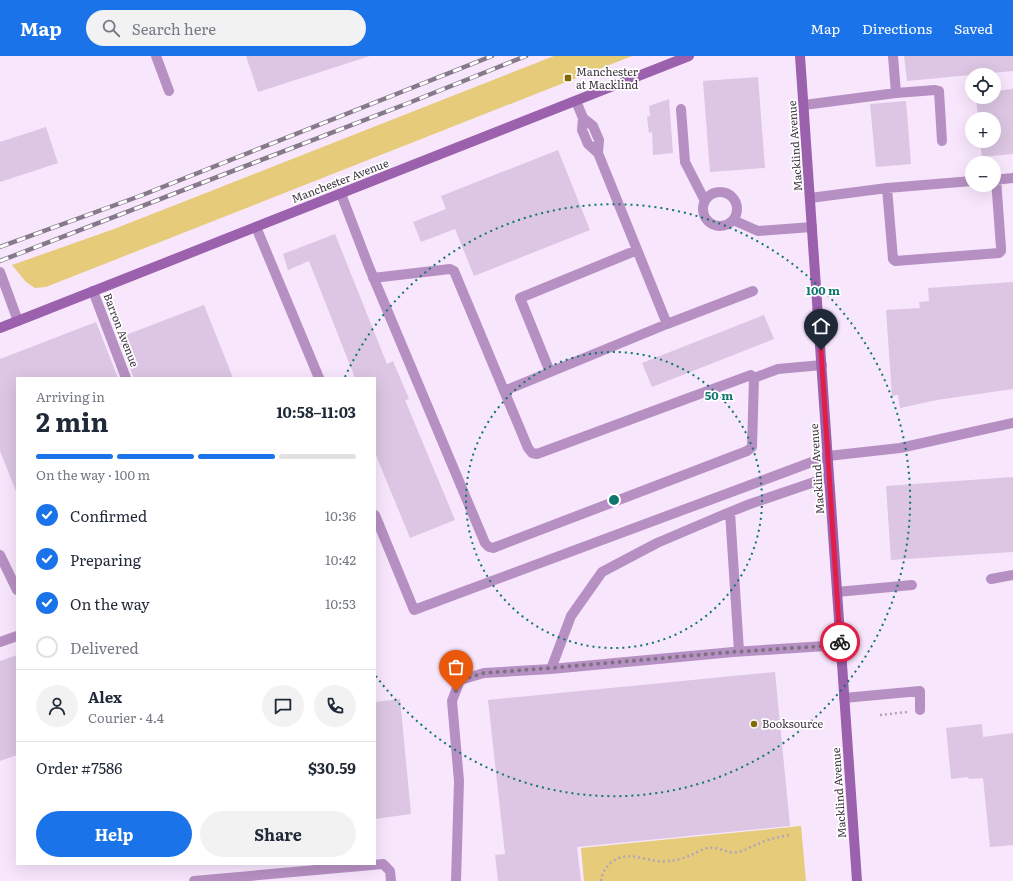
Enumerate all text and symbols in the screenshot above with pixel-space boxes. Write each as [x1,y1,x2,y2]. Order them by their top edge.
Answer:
search box [86,10,366,46]
text: Map [20,14,62,42]
icon: search [100,17,122,39]
text: Search here [132,17,216,40]
text: Map [810,18,840,38]
text: Directions [862,18,932,38]
text: Saved [954,18,993,38]
place label: Manchester at Macklind [576,63,639,92]
map controls [965,68,1001,192]
button: locate [965,68,1001,104]
marker: Manchester at Macklind [563,73,573,83]
street label: Macklind Avenue [783,100,805,192]
button: + [965,112,1001,148]
street label: Manchester Avenue [289,154,391,206]
button: − [965,156,1001,192]
text: 100 m [806,281,840,299]
street label: Barron Avenue [101,290,143,369]
pin [804,309,838,350]
icon: home [810,315,832,337]
text: 50 m [705,386,733,404]
text: Arriving in [36,387,105,406]
text: 10:58–11:03 [276,400,356,423]
text: 2 min [36,401,109,440]
street label: Macklind Avenue [805,423,827,515]
text: On the way · 100 m [36,465,150,484]
centre of rings [607,493,621,507]
icon: check [36,504,58,526]
text: Confirmed [70,504,147,527]
text: 10:36 [325,506,356,525]
icon: check [36,548,58,570]
text: Preparing [70,548,141,571]
text: 10:42 [325,550,356,569]
icon: check [36,592,58,614]
text: On the way [70,592,150,615]
text: 10:53 [325,594,356,613]
courier [820,622,860,662]
icon: bike [829,631,851,653]
text: Delivered [70,636,139,659]
pin [439,650,473,691]
icon: bag [445,656,467,678]
button: person [36,685,78,727]
text: Alex [88,685,122,708]
button: chat [262,685,304,727]
button: phone [314,685,356,727]
text: Courier · 4.4 [88,708,164,727]
place label: Booksource [762,715,824,731]
marker: Booksource [749,719,759,729]
street label: Macklind Avenue [827,747,849,839]
text: Order #7586 [36,756,122,779]
text: $30.59 [308,756,356,779]
button: Help [36,811,192,857]
button: Share [200,811,356,857]

